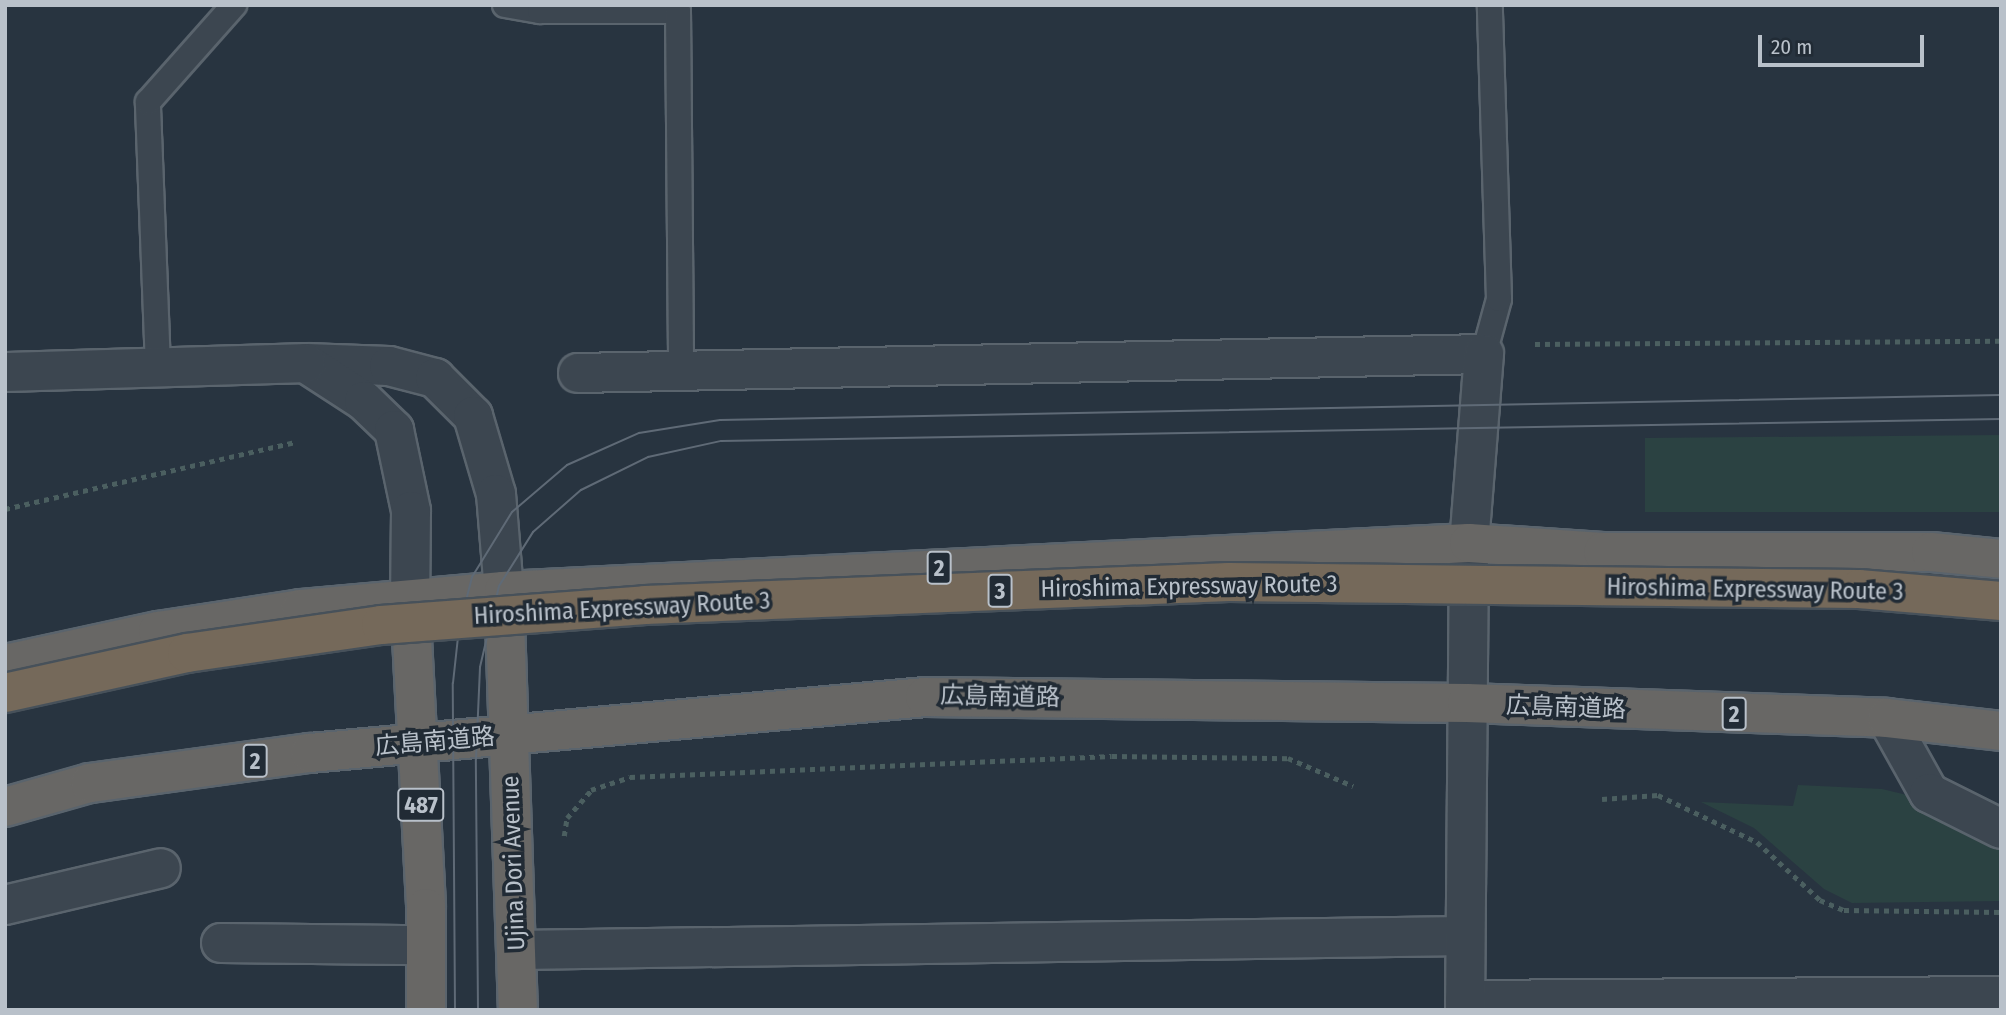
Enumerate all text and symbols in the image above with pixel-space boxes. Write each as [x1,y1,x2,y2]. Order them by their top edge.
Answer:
scale bar [1761,21,1927,65]
text: 20 m [1771,34,1812,60]
road number: 2 [925,548,953,588]
street label: Hiroshima Expressway Route 3 [1040,570,1338,604]
road number: 3 [986,572,1014,610]
street label: Hiroshima Expressway Route 3 [1606,573,1904,607]
street label: Hiroshima Expressway Route 3 [473,587,771,631]
street label: 広島南道路 [940,682,1060,712]
street label: 広島南道路 [1506,692,1626,724]
road number: 2 [1720,694,1748,734]
street label: 広島南道路 [374,722,496,762]
road number: 2 [241,741,269,780]
street label: Ujina Dori Avenue [497,775,531,951]
road number: 487 [396,786,446,824]

